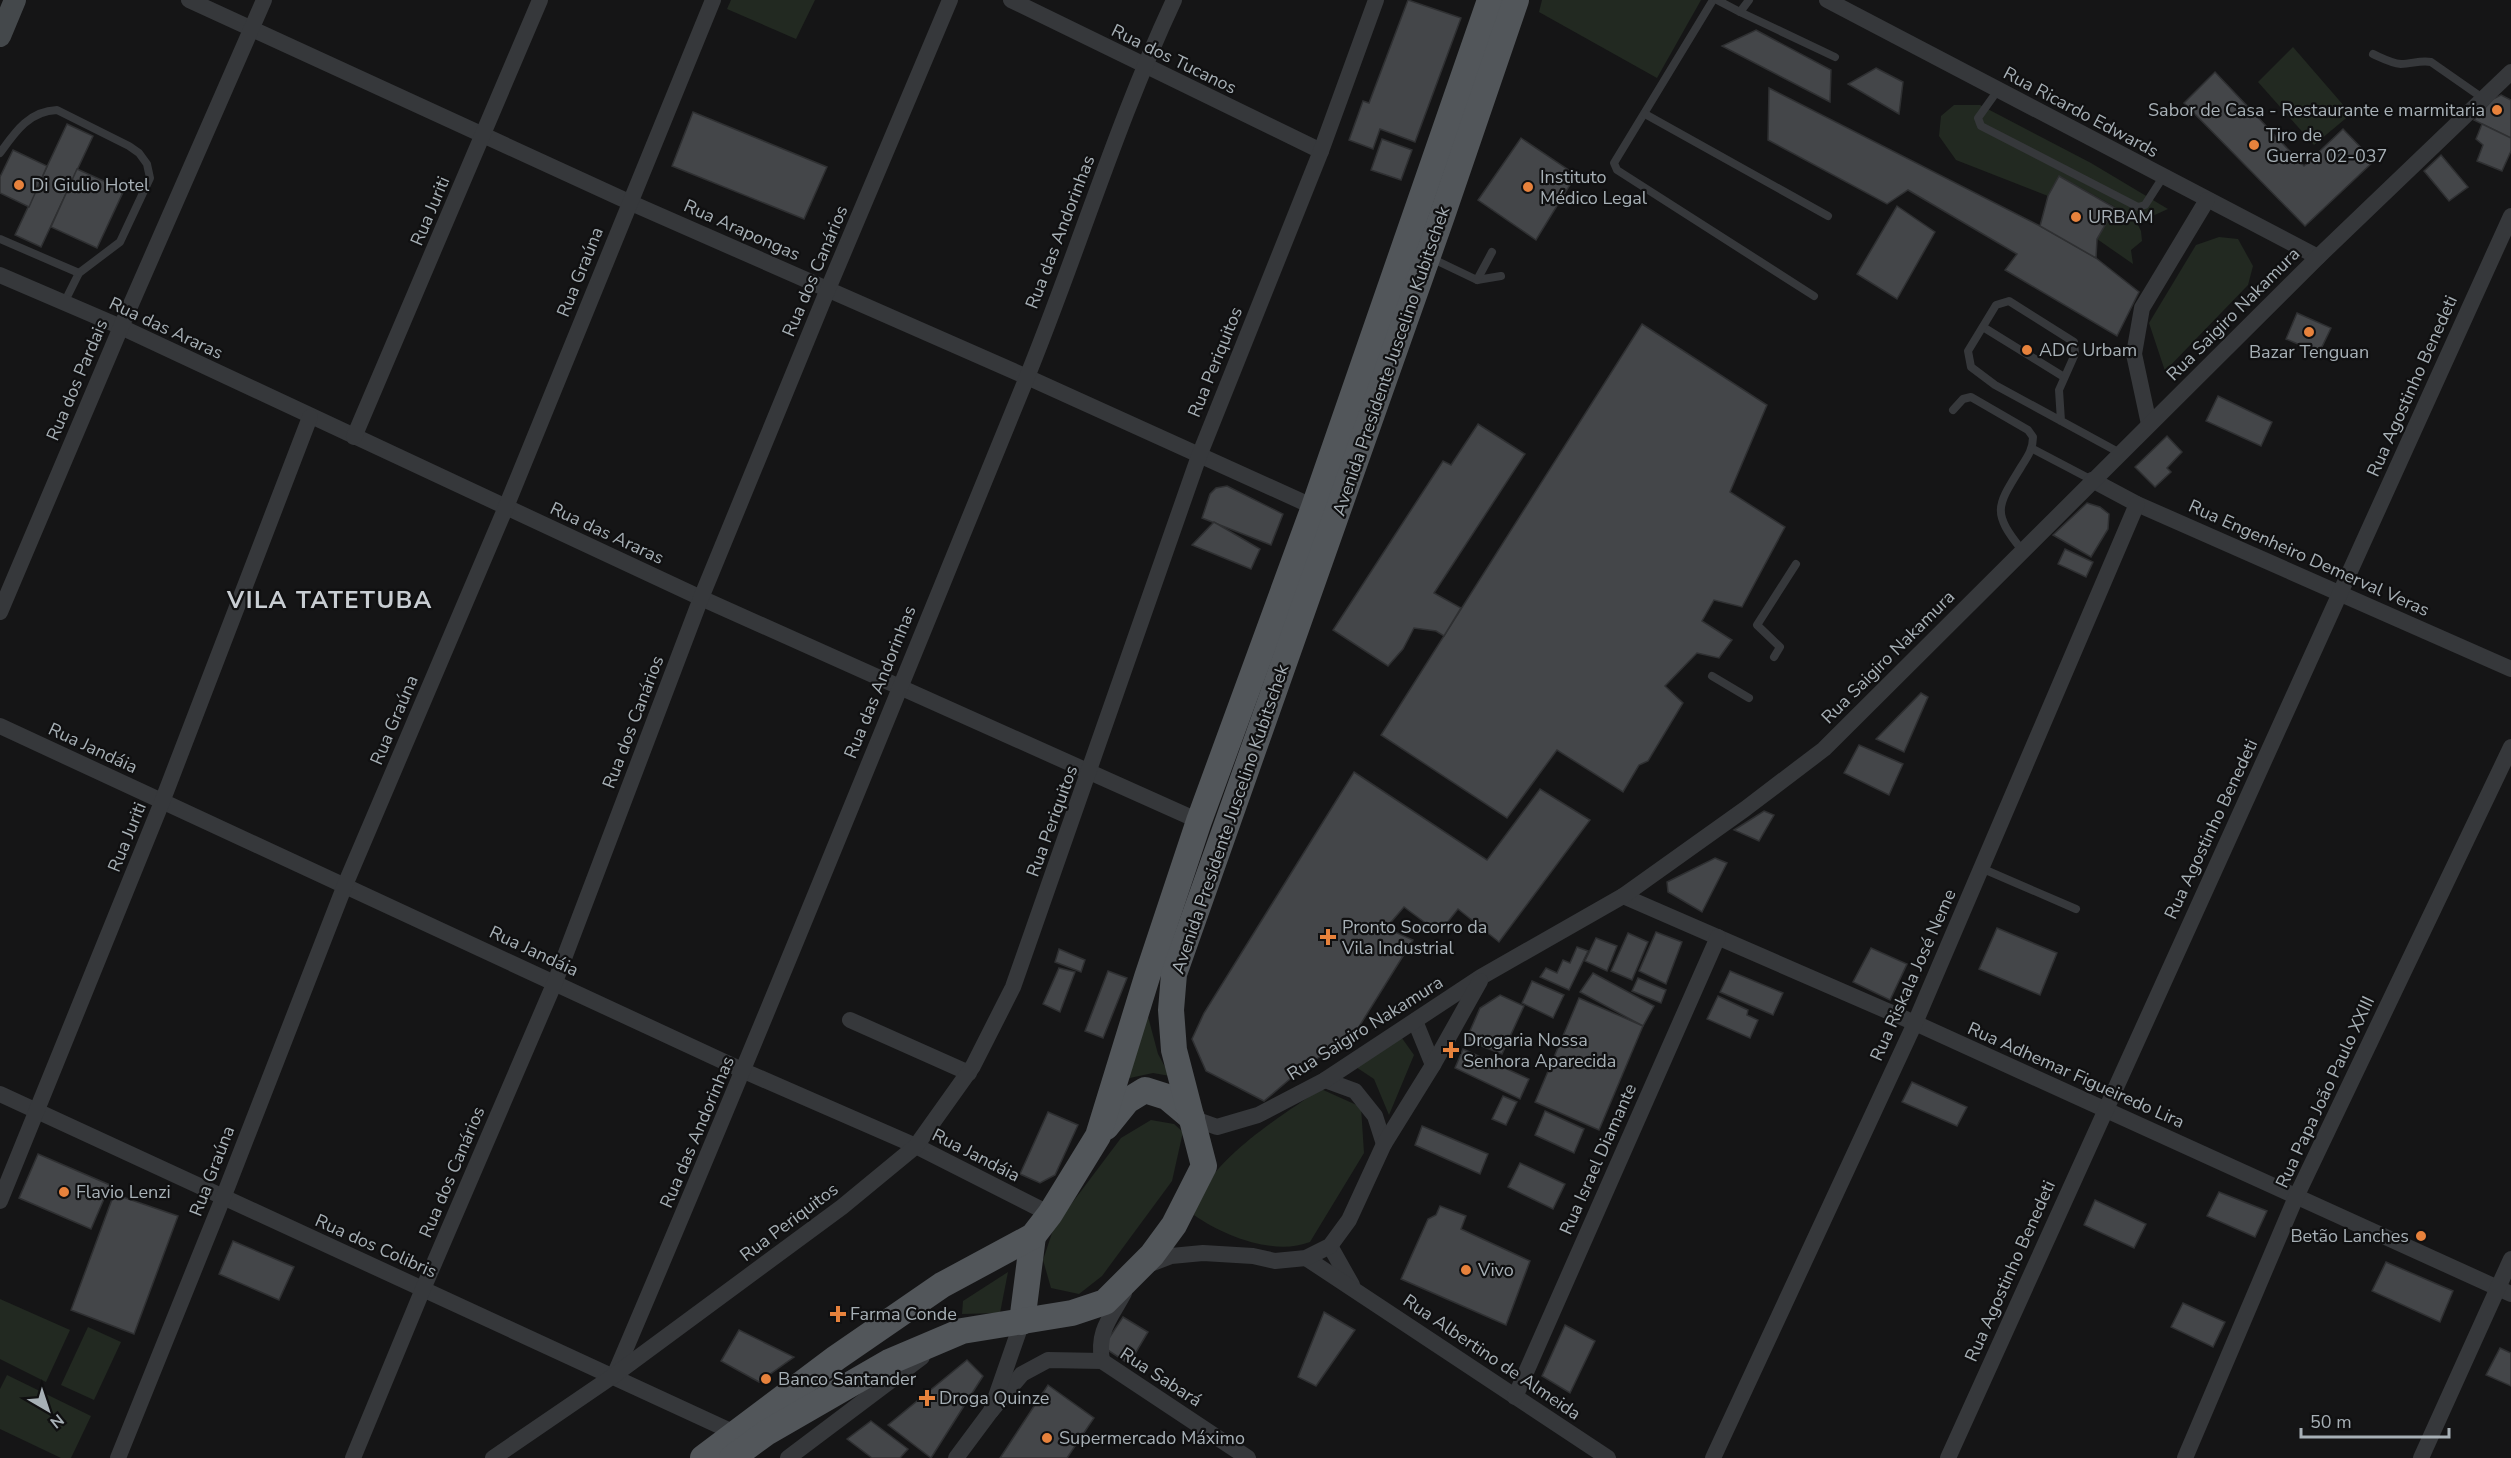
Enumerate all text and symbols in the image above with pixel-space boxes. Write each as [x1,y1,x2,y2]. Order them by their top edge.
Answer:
street label: Rua dos Tucanos [1107,18,1241,100]
street label: Rua Ricardo Edwards [1999,61,2163,163]
place label: Sabor de Casa - Restaurante e marmitaria [2148,98,2485,122]
marker: Sabor de Casa - Restaurante e marmitaria [2490,103,2504,117]
place label: Tiro de Guerra 02-037 [2266,123,2387,168]
marker: Tiro de Guerra 02-037 [2247,138,2261,152]
street label: Rua das Andorinhas [1020,152,1100,312]
place label: Instituto Médico Legal [1540,165,1648,210]
place label: Di Giulio Hotel [31,173,150,197]
street label: Rua Juriti [405,173,455,249]
marker: Di Giulio Hotel [12,178,26,192]
marker: Instituto Médico Legal [1521,180,1535,194]
street label: Rua Arapongas [680,194,804,266]
street label: Rua dos Canários [777,202,853,340]
street label: Avenida Presidente Juscelino Kubitschek [1327,202,1456,519]
place label: URBAM [2088,205,2154,229]
marker: URBAM [2069,210,2083,224]
street label: Rua Graúna [551,223,609,321]
street label: Rua Saigiro Nakamura [2161,242,2305,386]
street label: Rua das Araras [105,291,227,365]
street label: Rua Agostinho Benedeti [2361,292,2463,480]
street label: Rua Periquitos [1182,303,1248,421]
street label: Rua dos Pardais [41,316,113,444]
marker: Bazar Tenguan [2302,325,2316,339]
place label: ADC Urbam [2039,338,2137,362]
place label: Bazar Tenguan [2249,340,2369,364]
marker: ADC Urbam [2020,343,2034,357]
street label: Rua Engenheiro Demerval Veras [2185,494,2433,622]
street label: Rua das Araras [546,496,668,570]
district label: VILA TATETUBA [226,584,433,616]
street label: Rua Saigiro Nakamura [1816,585,1960,729]
street label: Rua das Andorinhas [838,602,922,762]
street label: Rua dos Canários [597,652,669,792]
street label: Avenida Presidente Juscelino Kubitschek [1166,660,1295,977]
street label: Rua Graúna [364,672,424,768]
street label: Rua Jandáia [45,717,141,779]
street label: Rua Agostinho Benedeti [2159,735,2263,923]
street label: Rua Periquitos [1021,762,1083,880]
street label: Rua Juriti [102,799,152,875]
street label: Rua Riskala José Neme [1864,885,1962,1065]
place label: Pronto Socorro da Vila Industrial [1341,915,1487,960]
street label: Rua Jandáia [486,920,582,982]
marker: Pronto Socorro da Vila Industrial [1319,928,1337,946]
street label: Rua Saigiro Nakamura [1283,970,1447,1086]
street label: Rua Papa João Paulo XXIII [2270,992,2380,1192]
street label: Rua Adhemar Figueiredo Lira [1964,1016,2188,1134]
place label: Drogaria Nossa Senhora Aparecida [1463,1028,1616,1073]
marker: Drogaria Nossa Senhora Aparecida [1444,1043,1458,1057]
street label: Rua das Andorinhas [654,1052,740,1212]
street label: Rua Israel Diamante [1554,1080,1642,1238]
street label: Rua dos Canários [414,1103,490,1241]
street label: Rua Graúna [184,1122,240,1220]
street label: Rua Jandáia [928,1123,1024,1187]
street label: Rua Periquitos [735,1177,843,1267]
street label: Rua Agostinho Benedeti [1959,1177,2061,1365]
place label: Flavio Lenzi [76,1180,171,1204]
marker: Flavio Lenzi [57,1185,71,1199]
street label: Rua dos Colibris [311,1208,441,1284]
place label: Betão Lanches [2290,1224,2409,1248]
marker: Betão Lanches [2414,1229,2428,1243]
place label: Vivo [1477,1258,1514,1282]
marker: Vivo [1459,1263,1473,1277]
street label: Rua Albertino de Almeida [1398,1288,1586,1426]
place label: Farma Conde [850,1302,957,1326]
marker: Farma Conde [831,1307,845,1321]
street label: Rua Sabará [1116,1342,1206,1412]
place label: Banco Santander [778,1367,917,1391]
marker: Banco Santander [759,1372,773,1386]
north arrow [18,1380,78,1440]
place label: Droga Quinze [939,1386,1049,1410]
marker: Droga Quinze [920,1391,934,1405]
scale bar [2301,1401,2450,1439]
text: N [45,1409,68,1433]
text: 50 m [2310,1410,2352,1434]
place label: Supermercado Máximo [1059,1426,1245,1450]
marker: Supermercado Máximo [1040,1431,1054,1445]

